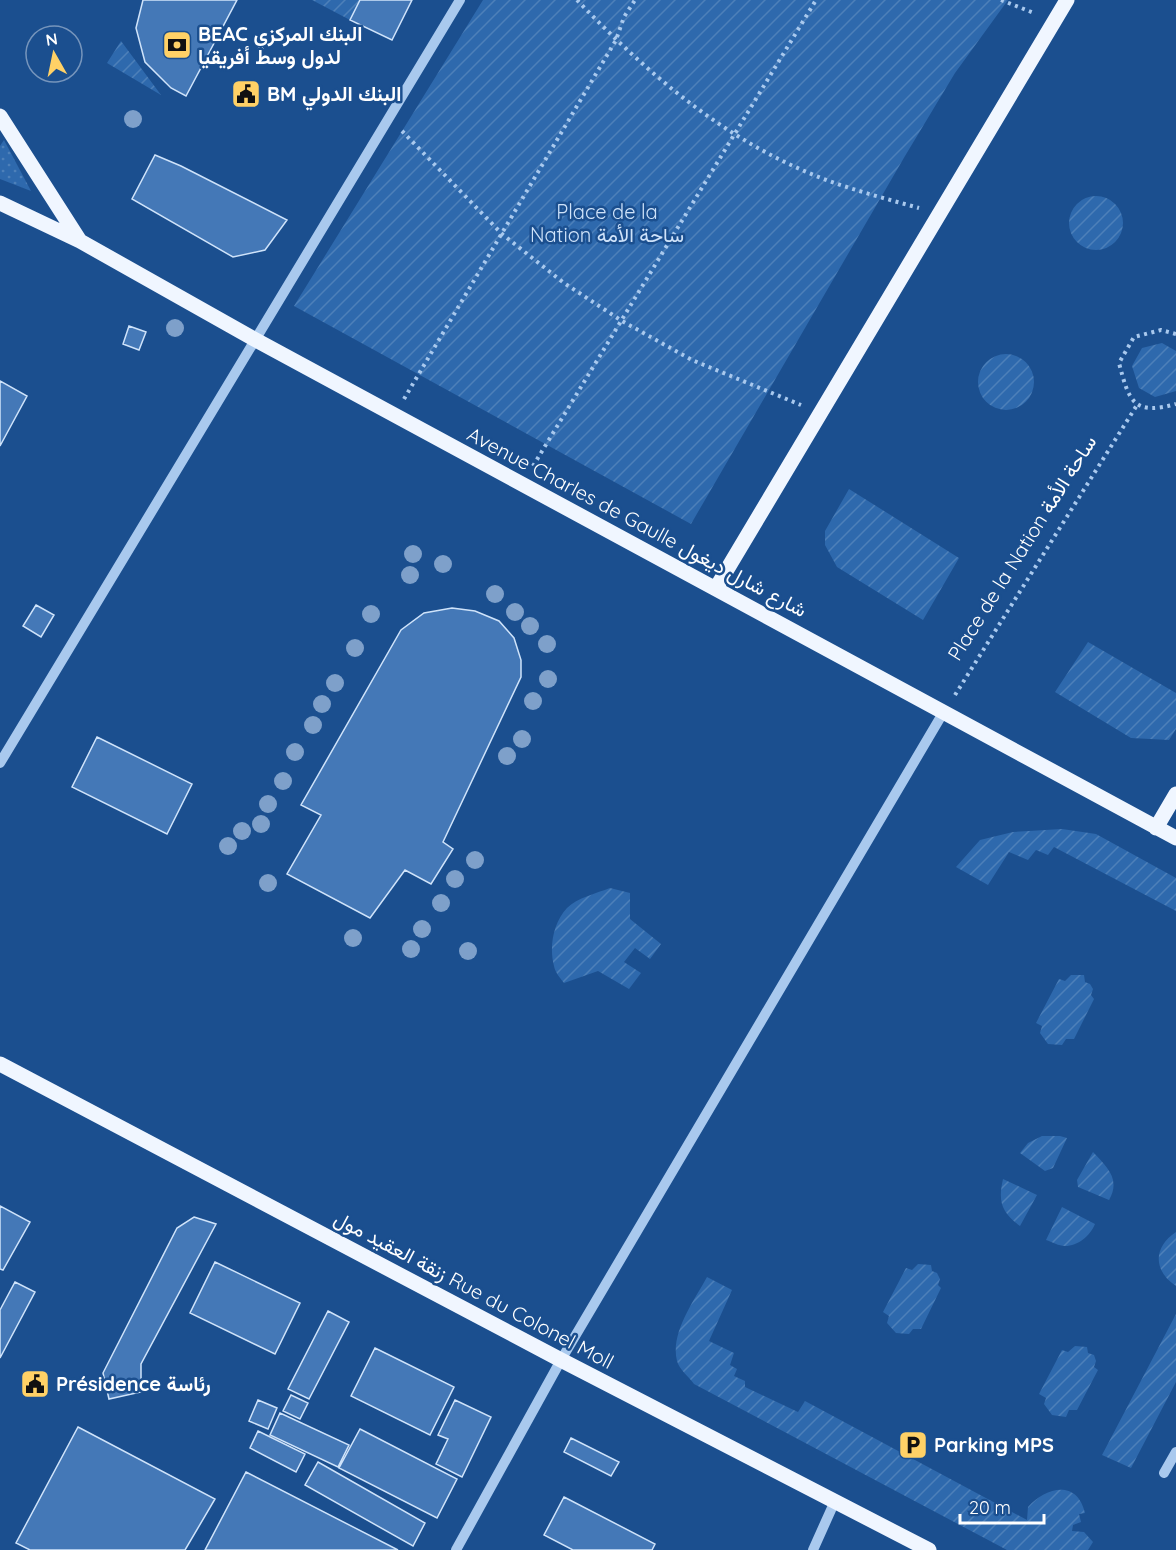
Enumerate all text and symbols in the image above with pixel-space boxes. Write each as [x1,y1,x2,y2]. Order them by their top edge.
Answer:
place label: BEAC البنك المركزي لدول وسط أفريقيا [198,21,362,70]
north arrow [24,24,84,84]
text: N [44,28,59,50]
bank icon: BEAC البنك المركزي لدول وسط أفريقيا [161,29,193,61]
public building icon: BM البنك الدولي [230,78,262,110]
place label: BM البنك الدولي [267,81,401,111]
park label: Place de la Nation ساحة الأمة [530,199,684,247]
street label: Avenue Charles de Gaulle شارع شارل ديغول [462,421,811,624]
street label: Place de la Nation ساحة الأمة [942,430,1101,665]
street label: زنقة العقيد مول Rue du Colonel Moll [330,1205,618,1375]
public building icon: Présidence رئاسة [19,1368,51,1400]
place label: Présidence رئاسة [56,1371,211,1397]
parking icon: Parking MPS [897,1429,929,1461]
place label: Parking MPS [934,1432,1054,1457]
scale bar [960,1487,1044,1525]
text: 20 m [969,1496,1011,1519]

